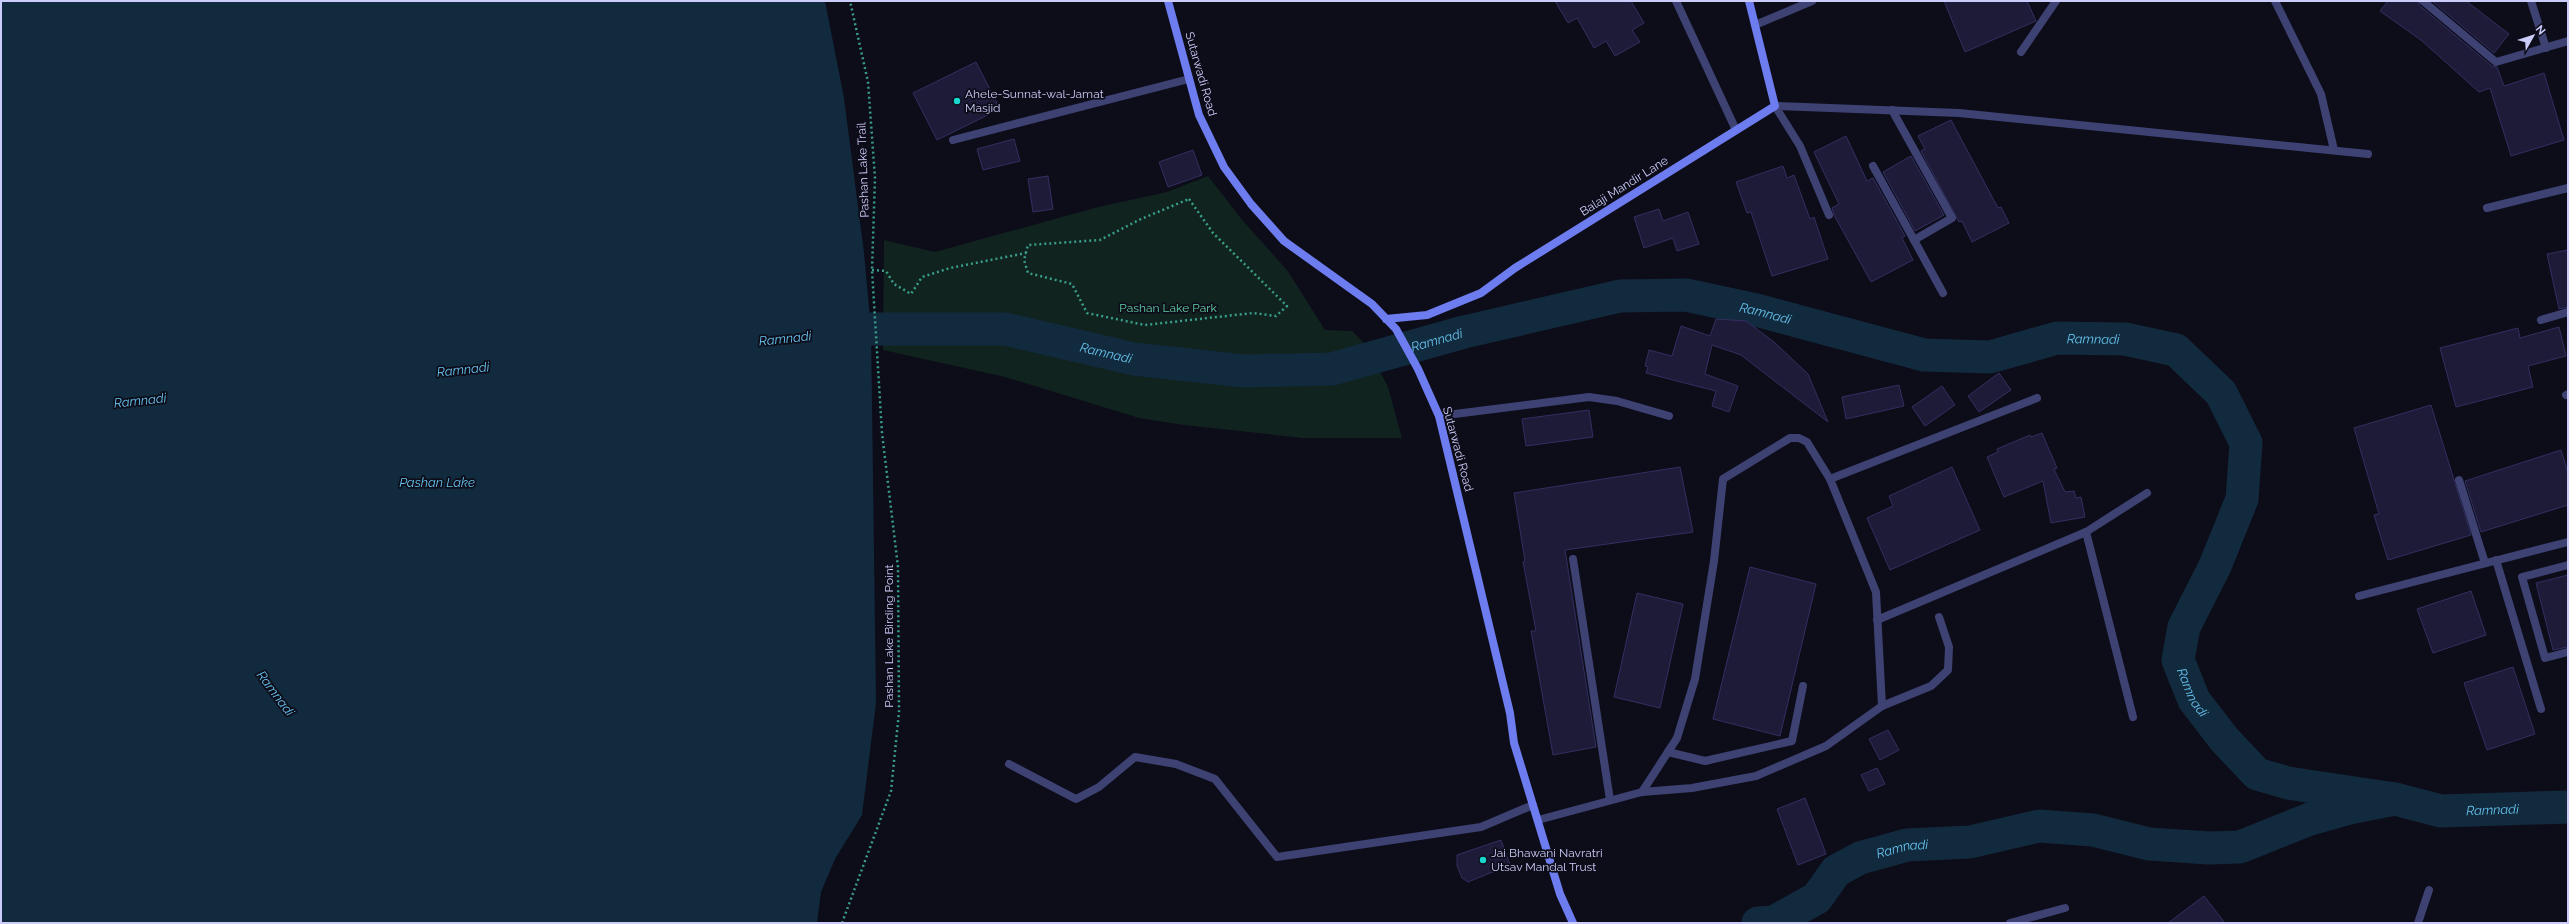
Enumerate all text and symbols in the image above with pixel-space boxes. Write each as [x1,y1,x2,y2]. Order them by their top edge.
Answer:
north arrow [2513,16,2553,56]
text: N [2533,23,2548,37]
street label: Sutarwadi Road [1182,30,1220,118]
place label: Ahele-Sunnat-wal-Jamat Masjid [965,87,1104,115]
marker: Ahele-Sunnat-wal-Jamat Masjid [952,96,962,106]
street label: Pashan Lake Trail [854,121,872,218]
street label: Balaji Mandir Lane [1577,153,1671,219]
water label: Ramnadi [1738,300,1794,327]
park label: Pashan Lake Park [1119,301,1217,315]
water label: Ramnadi [1409,325,1465,355]
water label: Ramnadi [758,328,813,349]
water label: Ramnadi [2067,331,2121,347]
water label: Ramnadi [1078,340,1135,367]
water label: Ramnadi [436,359,491,380]
water label: Ramnadi [113,390,168,411]
street label: Sutarwadi Road [1440,405,1476,493]
water label: Pashan Lake [399,475,475,490]
street label: Pashan Lake Birding Point [882,564,896,708]
water label: Ramnadi [2174,666,2212,721]
water label: Ramnadi [254,668,298,720]
water label: Ramnadi [2466,802,2520,818]
water label: Ramnadi [1875,837,1930,861]
place label: Jai Bhawani Navratri Utsav Mandal Trust [1491,846,1603,874]
marker: Jai Bhawani Navratri Utsav Mandal Trust [1478,855,1488,865]

